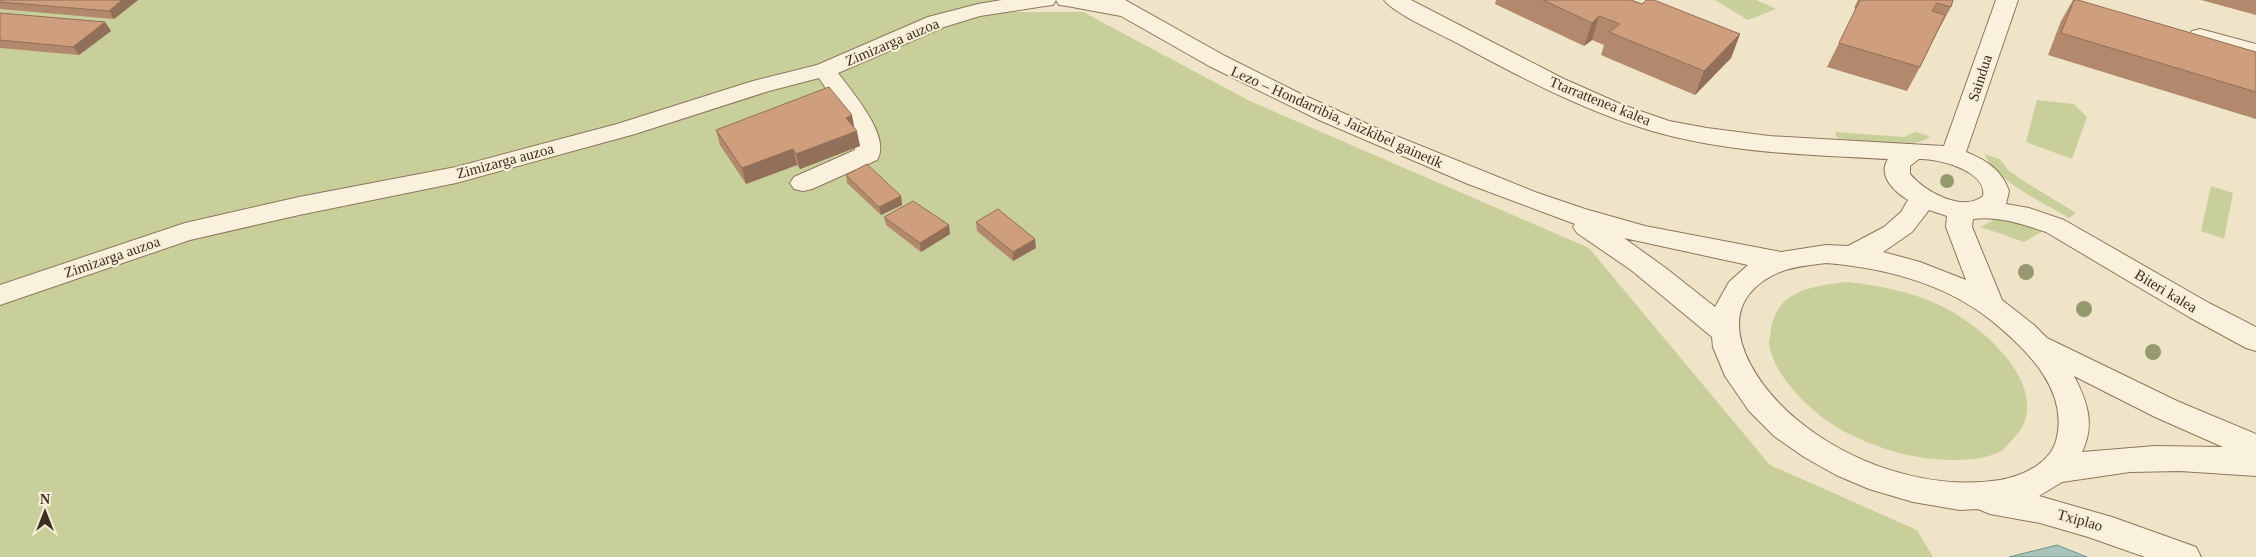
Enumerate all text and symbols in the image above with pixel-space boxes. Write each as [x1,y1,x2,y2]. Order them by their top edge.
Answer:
street label: Zimizarga auzoa [843,15,942,69]
street label: Saindua [1965,52,1995,103]
street label: Lezo – Hondarribia, Jaizkibel gainetik [1229,63,1446,171]
street label: Ttarrattenea kalea [1547,73,1653,129]
street label: Zimizarga auzoa [455,140,556,182]
street label: Zimizarga auzoa [62,233,162,281]
street label: Biteri kalea [2132,266,2200,316]
north arrow [20,487,70,537]
text: N [40,492,50,507]
street label: Txiplao [2055,506,2105,534]

